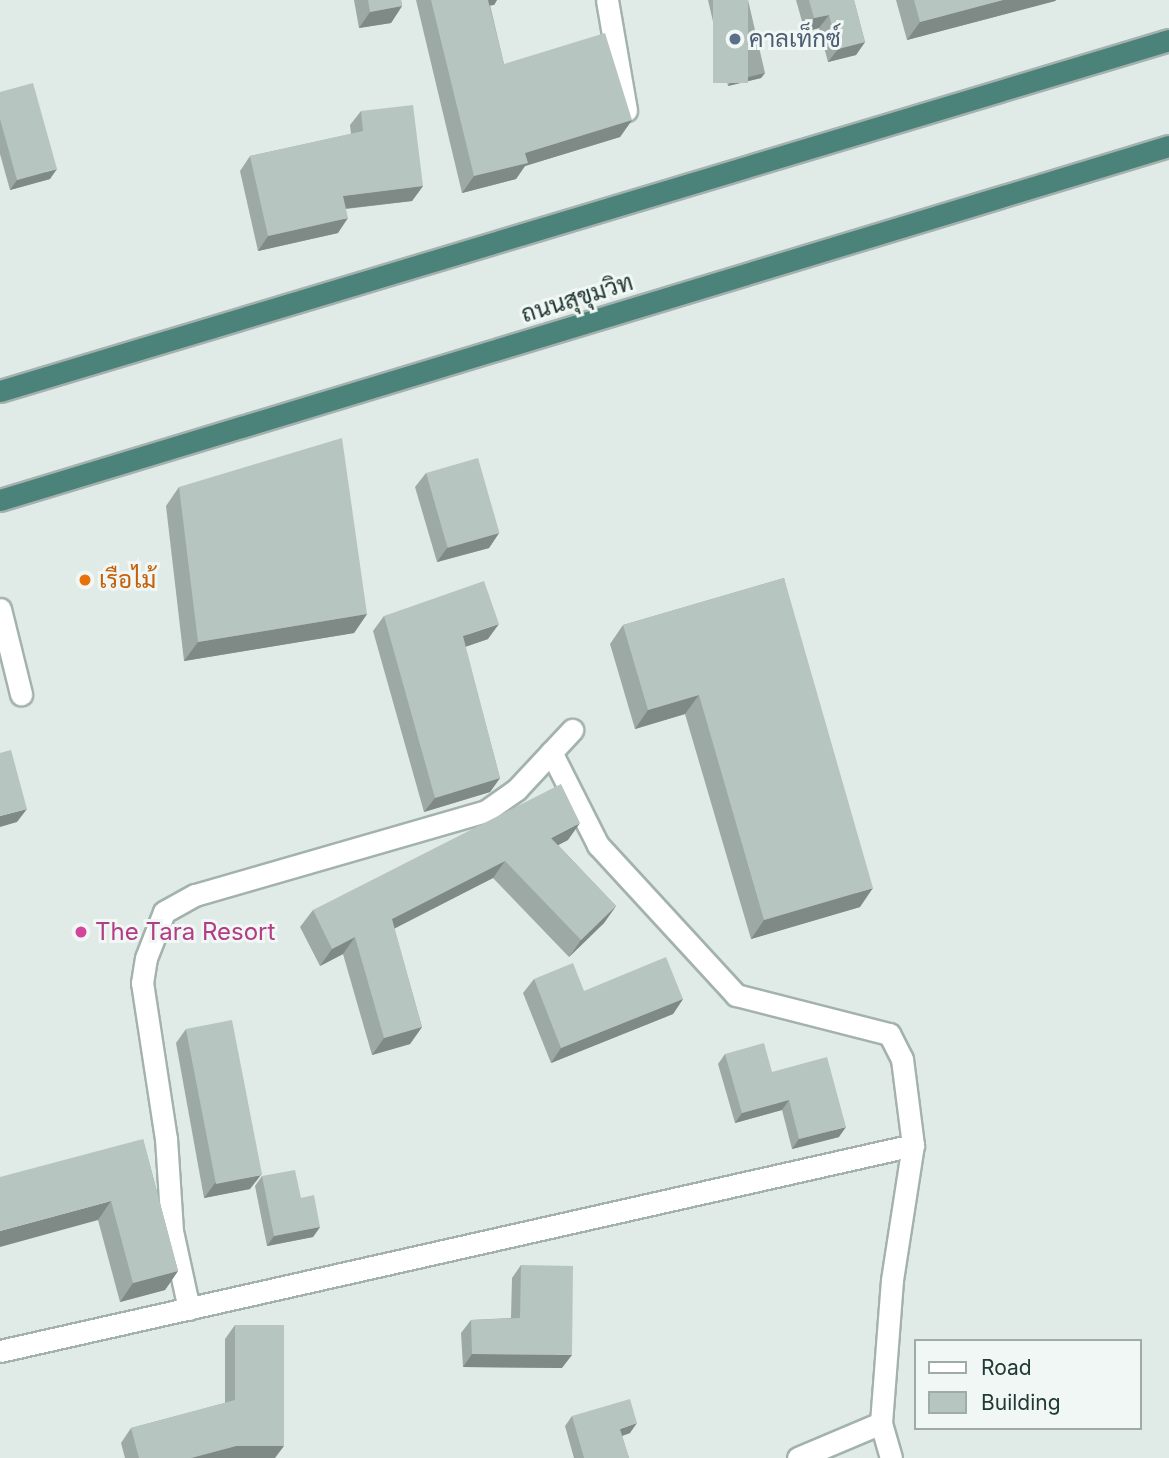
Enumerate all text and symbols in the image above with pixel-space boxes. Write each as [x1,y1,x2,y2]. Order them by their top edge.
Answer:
place label: คาลเท็กซ์ [749,25,841,53]
marker: คาลเท็กซ์ [727,31,743,47]
street label: ถนนสุขุมวิท [518,267,636,329]
place label: เรือไม้ [99,566,156,594]
marker: เรือไม้ [77,572,93,588]
place label: The Tara Resort [95,918,275,946]
marker: The Tara Resort [73,924,89,940]
legend [914,1339,1141,1430]
text: Road [981,1355,1032,1380]
text: Building [981,1390,1061,1415]

